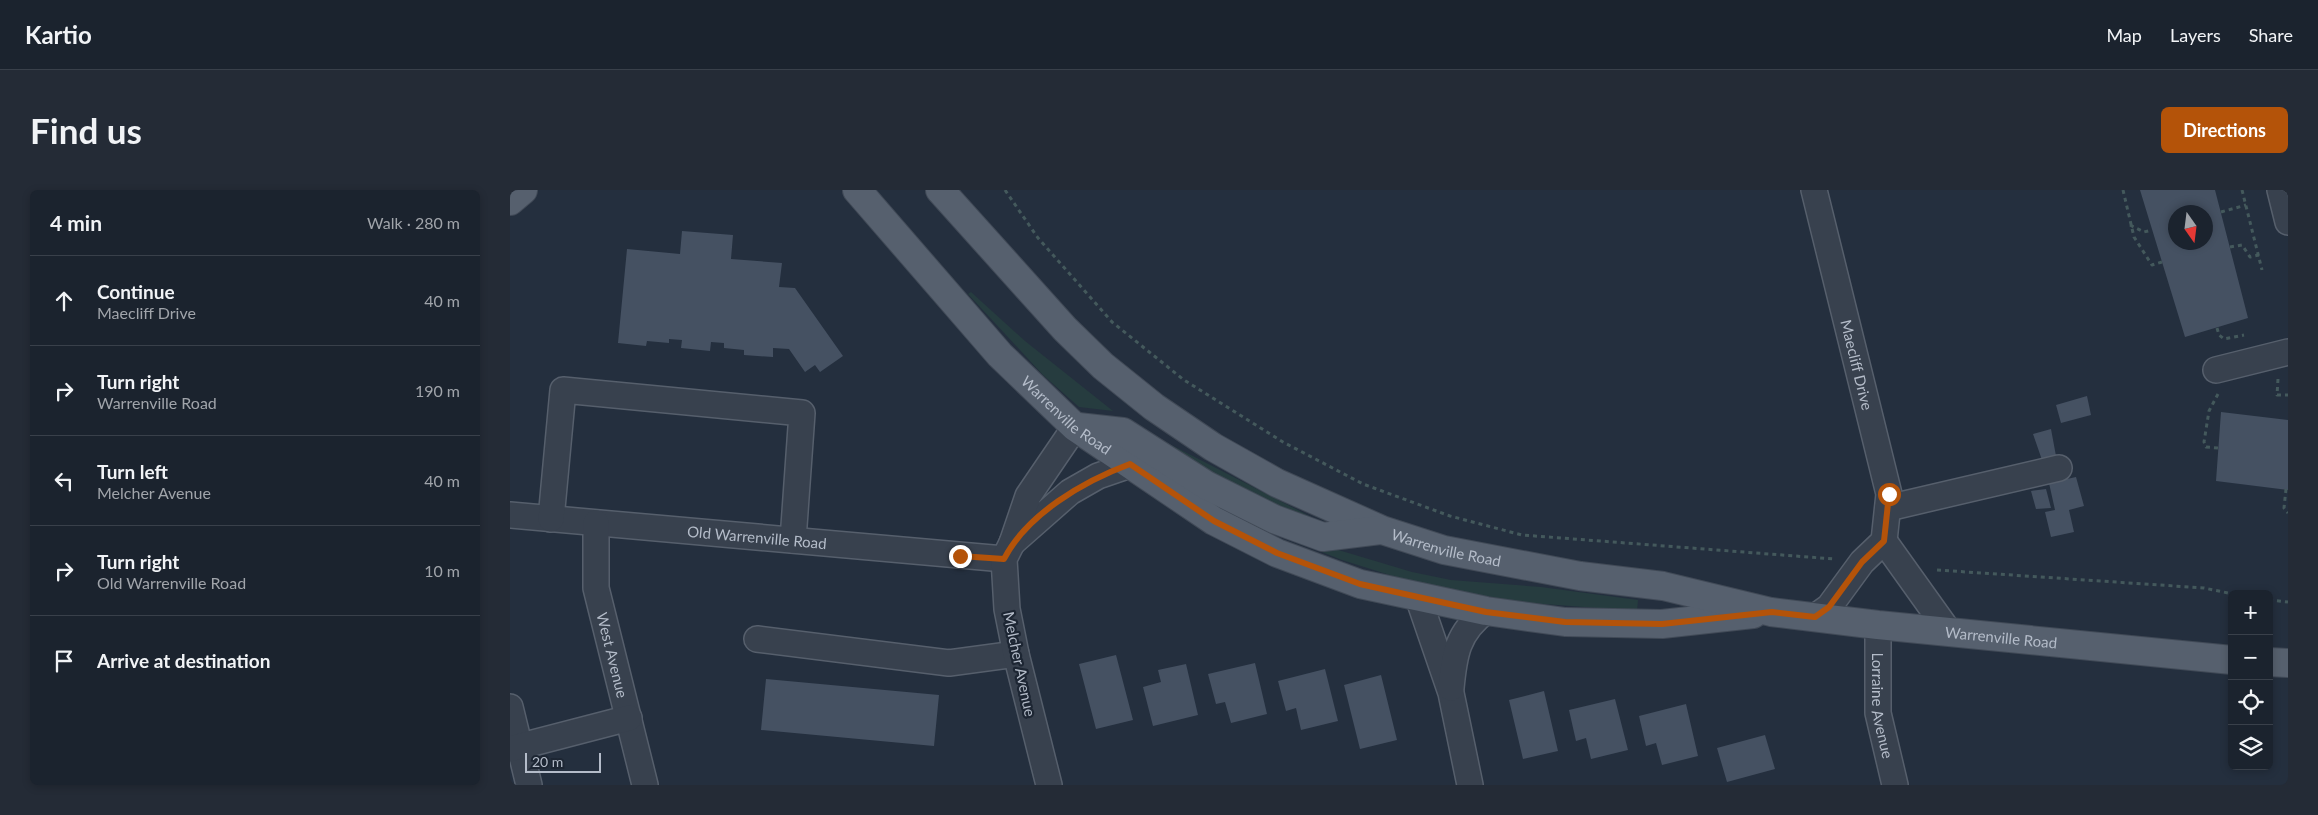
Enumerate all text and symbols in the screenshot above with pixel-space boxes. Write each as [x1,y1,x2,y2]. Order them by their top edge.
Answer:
text: Kartio [25,20,92,49]
text: Map [2106,24,2142,46]
text: Layers [2170,24,2221,46]
text: Share [2249,24,2293,46]
button: Directions [2161,107,2288,153]
text: Find us [30,109,142,151]
north arrow [2168,205,2213,250]
text: 4 min [50,210,102,235]
text: Walk · 280 m [367,213,460,232]
text: Continue [97,280,175,303]
icon: ahead [50,287,78,315]
text: 40 m [424,291,460,310]
text: Maecliff Drive [97,303,196,322]
street label: Maecliff Drive [1837,318,1877,412]
text: Turn right [97,370,179,393]
street label: Warrenville Road [1018,372,1115,458]
icon: right [50,377,78,405]
text: 190 m [415,381,460,400]
text: Warrenville Road [97,393,217,412]
text: Turn left [97,460,168,483]
icon: left [50,467,78,495]
text: 40 m [424,471,460,490]
text: Melcher Avenue [97,483,211,502]
route start [1878,483,1901,506]
street label: Old Warrenville Road [687,522,828,552]
street label: Warrenville Road [1389,525,1503,570]
route end [949,545,972,568]
text: Turn right [97,550,179,573]
icon: right [50,557,78,585]
text: 10 m [424,561,460,580]
text: Old Warrenville Road [97,573,246,592]
map controls [2228,590,2273,770]
button: + [2228,590,2273,635]
street label: West Avenue [593,610,632,700]
street label: Melcher Avenue [1000,610,1040,718]
street label: Warrenville Road [1944,623,2058,652]
button: − [2228,635,2273,680]
icon: arrive [50,647,78,675]
text: Arrive at destination [97,649,270,672]
street label: Lorraine Avenue [1868,653,1897,760]
button: locate [2228,680,2273,725]
button: layers [2228,725,2273,770]
scale bar [525,750,601,773]
text: 20 m [532,753,563,770]

